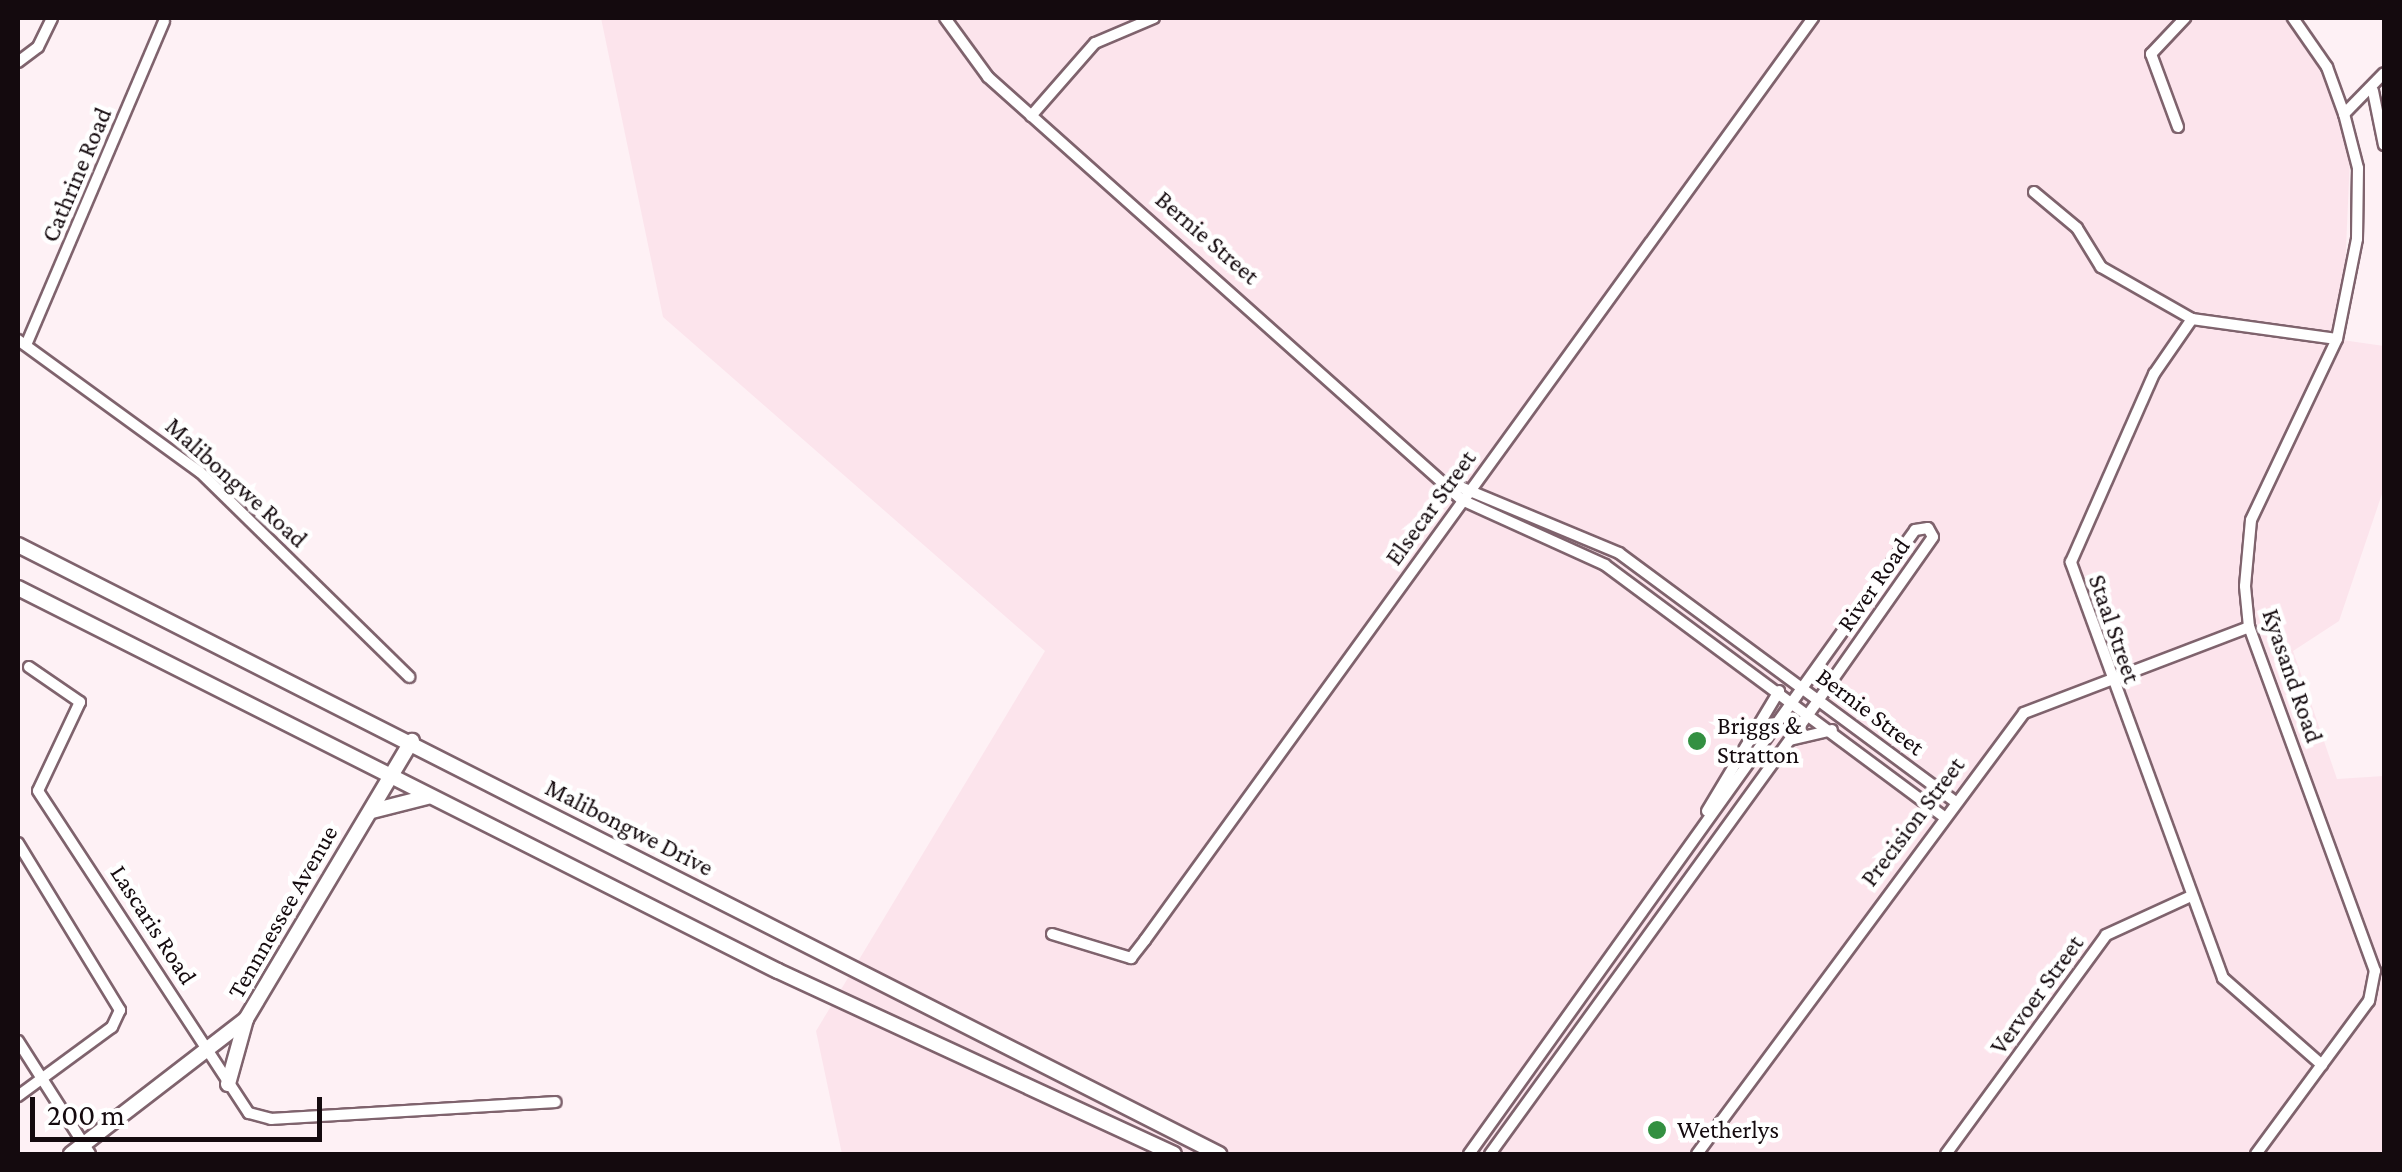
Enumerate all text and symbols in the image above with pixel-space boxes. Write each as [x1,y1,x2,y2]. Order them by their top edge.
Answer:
street label: Cathrine Road [35,103,119,247]
street label: Bernie Street [1149,185,1265,291]
street label: Malibongwe Road [159,411,313,555]
street label: Elsecar Street [1379,445,1483,571]
street label: River Road [1831,533,1917,637]
street label: Staal Street [2081,571,2147,687]
street label: Kyasand Road [2255,605,2329,747]
street label: Bernie Street [1810,662,1930,762]
place label: Briggs & Stratton [1717,712,1802,771]
marker: Briggs & Stratton [1686,730,1708,752]
street label: Precision Street [1855,751,1971,893]
street label: Malibongwe Drive [540,773,718,883]
street label: Tennnessee Avenue [221,820,345,1004]
street label: Lascaris Road [103,860,203,990]
street label: Vervoer Street [1984,930,2090,1060]
scale bar [35,1077,328,1139]
text: 200 m [47,1098,125,1131]
place label: Wetherlys [1677,1115,1779,1145]
marker: Wetherlys [1646,1119,1668,1141]

